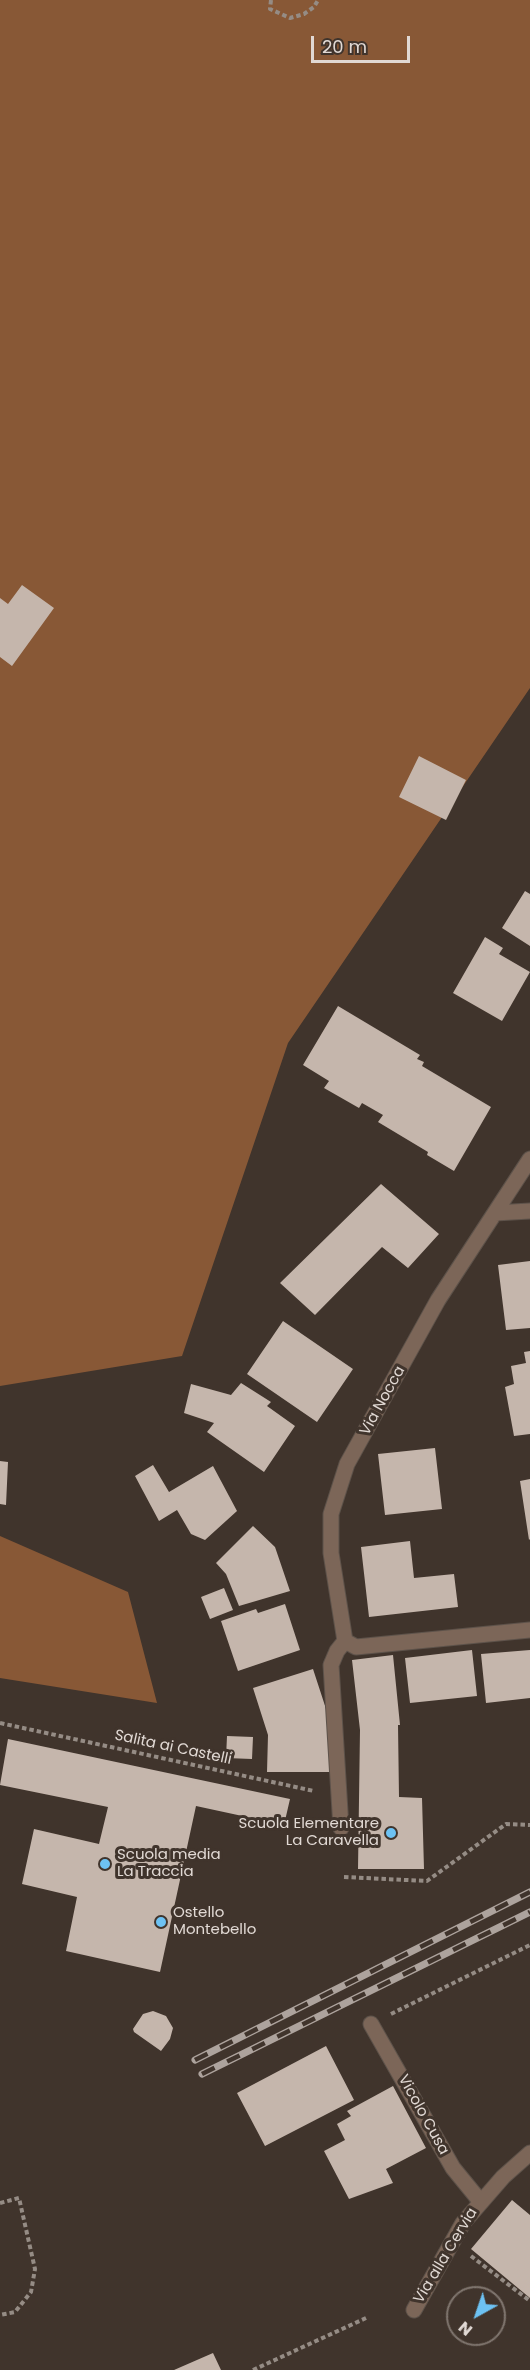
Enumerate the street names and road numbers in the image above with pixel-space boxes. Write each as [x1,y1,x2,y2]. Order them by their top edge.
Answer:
street label: Via Nocca [357,1363,409,1439]
street label: Salita ai Castelli [113,1727,233,1769]
street label: Vicolo Cusa [394,2072,452,2158]
street label: Via alla Cervia [410,2205,482,2307]

